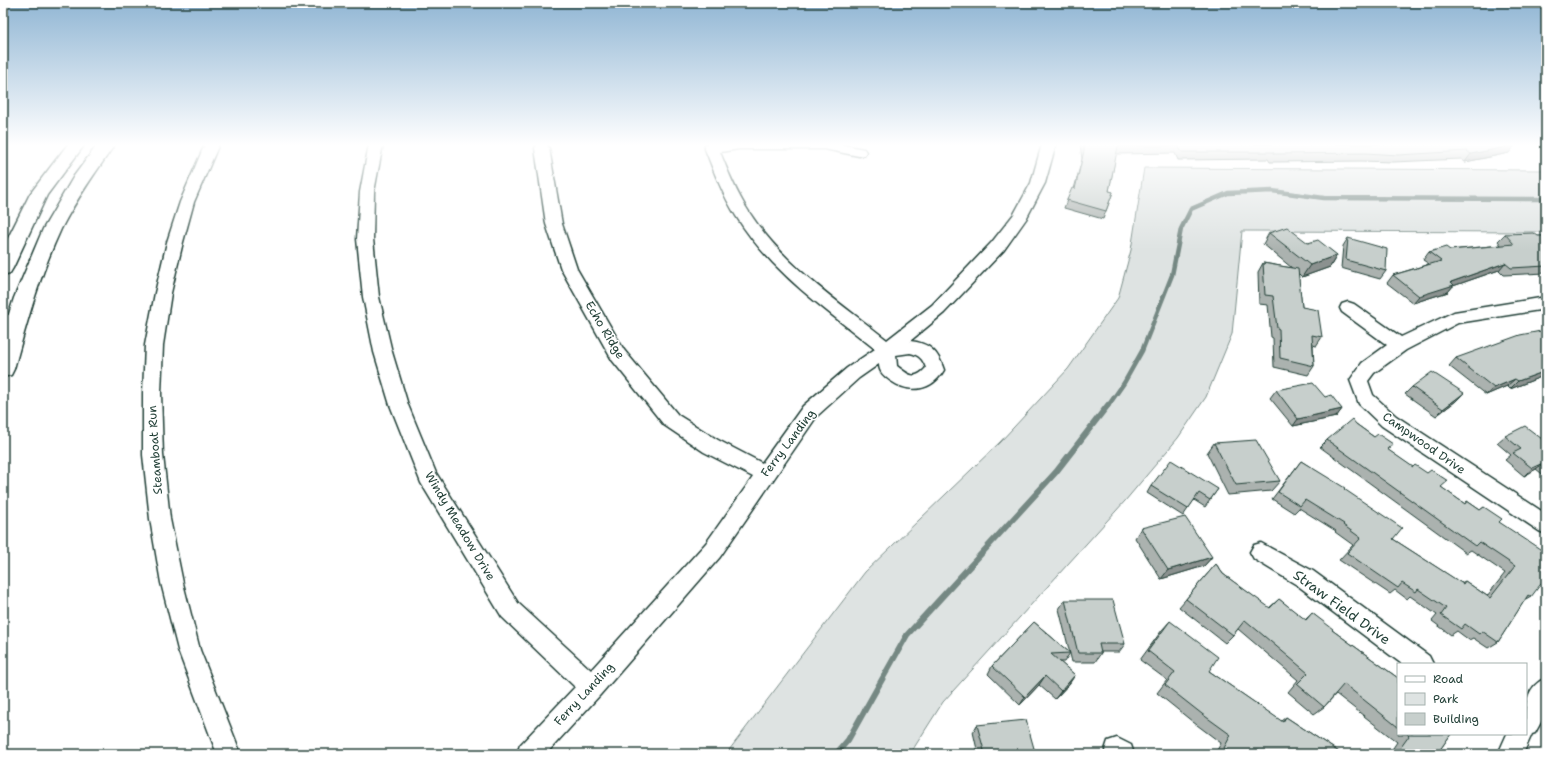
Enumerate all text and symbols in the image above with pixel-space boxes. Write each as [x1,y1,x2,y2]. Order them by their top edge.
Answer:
street label: Echo Ridge [581,298,629,362]
street label: Steamboat Run [144,405,166,495]
street label: Ferry Landing [757,406,819,480]
street label: Campwood Drive [1379,408,1469,478]
street label: Windy Meadow Drive [421,468,499,584]
street label: Straw Field Drive [1290,566,1394,648]
street label: Ferry Landing [551,659,617,729]
legend [1397,663,1527,735]
text: Road [1433,671,1464,687]
text: Park [1433,691,1459,707]
text: Building [1433,711,1479,727]

